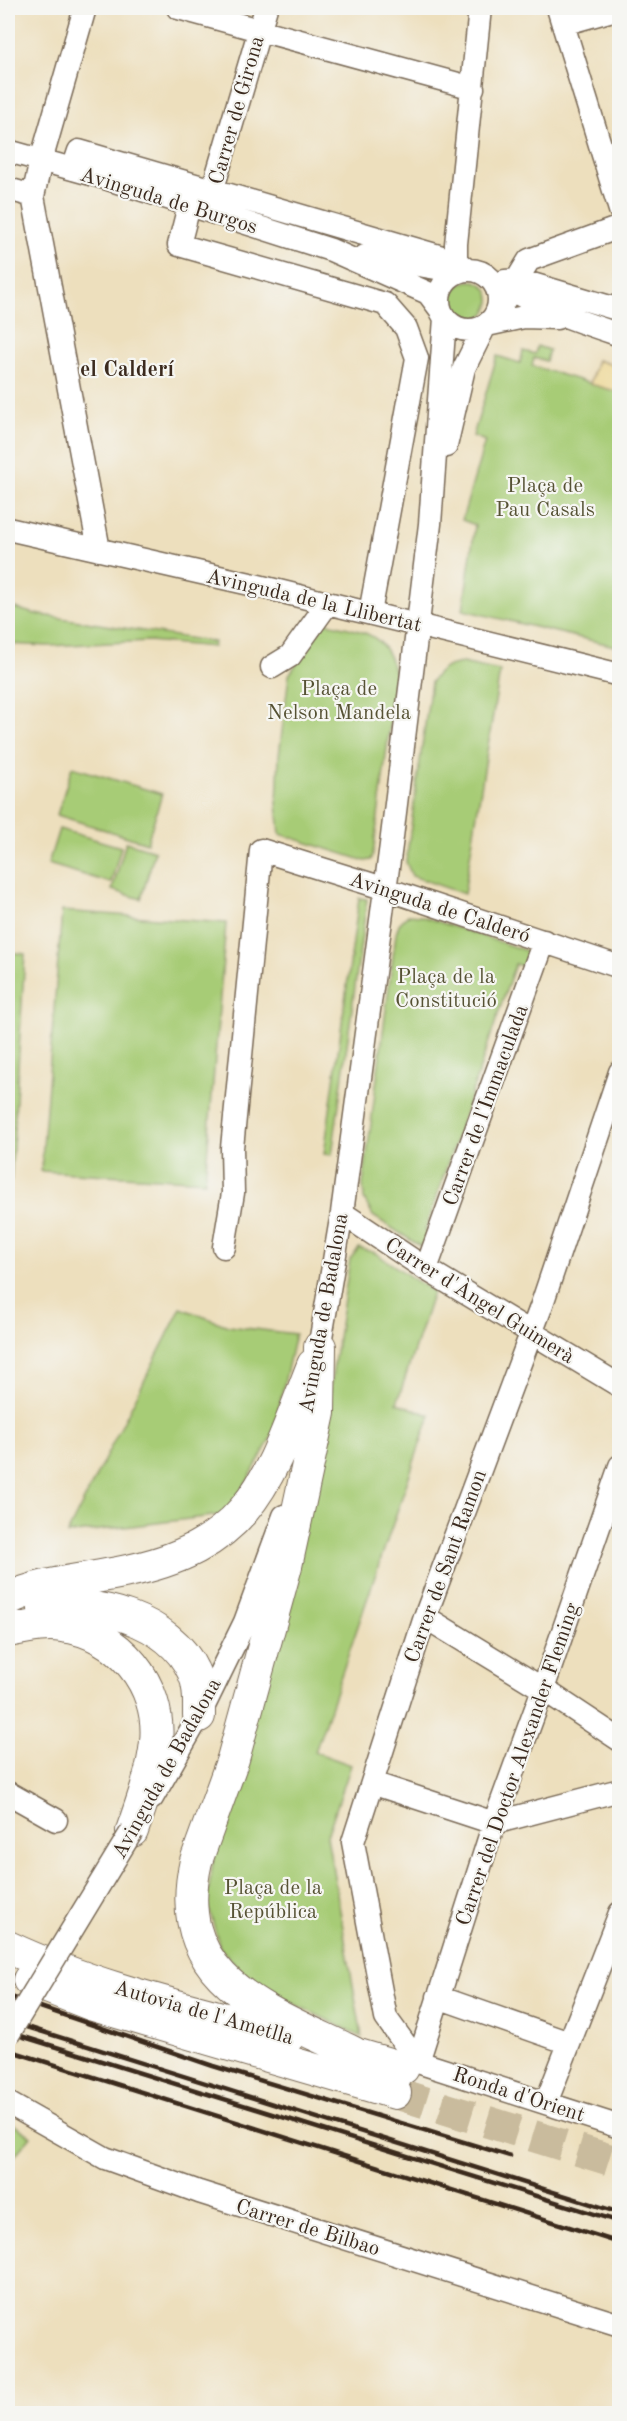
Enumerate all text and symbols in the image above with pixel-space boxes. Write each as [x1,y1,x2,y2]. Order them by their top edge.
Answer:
street label: Carrer de Girona [206,34,269,187]
street label: Avinguda de Burgos [77,164,260,238]
district label: el Calderí [80,359,175,381]
park label: Plaça de Pau Casals [495,476,595,521]
street label: Avinguda de la Llibertat [204,566,423,636]
park label: Plaça de Nelson Mandela [267,679,411,724]
street label: Avinguda de Calderó [346,869,533,948]
park label: Plaça de la Constitució [395,967,497,1012]
street label: Carrer de l'Immaculada [440,1002,533,1209]
street label: Avinguda de Badalona [297,1211,352,1415]
street label: Carrer d'Àngel Guimerà [381,1231,580,1368]
street label: Carrer de Sant Ramon [402,1467,491,1666]
street label: Carrer del Doctor Alexander Fleming [453,1600,584,1929]
street label: Avinguda de Badalona [109,1675,226,1863]
park label: Plaça de la República [224,1878,322,1923]
street label: Autovia de l'Ametlla [111,1978,296,2049]
street label: Ronda d'Orient [450,2064,587,2127]
street label: Carrer de Bilbao [233,2197,382,2260]

